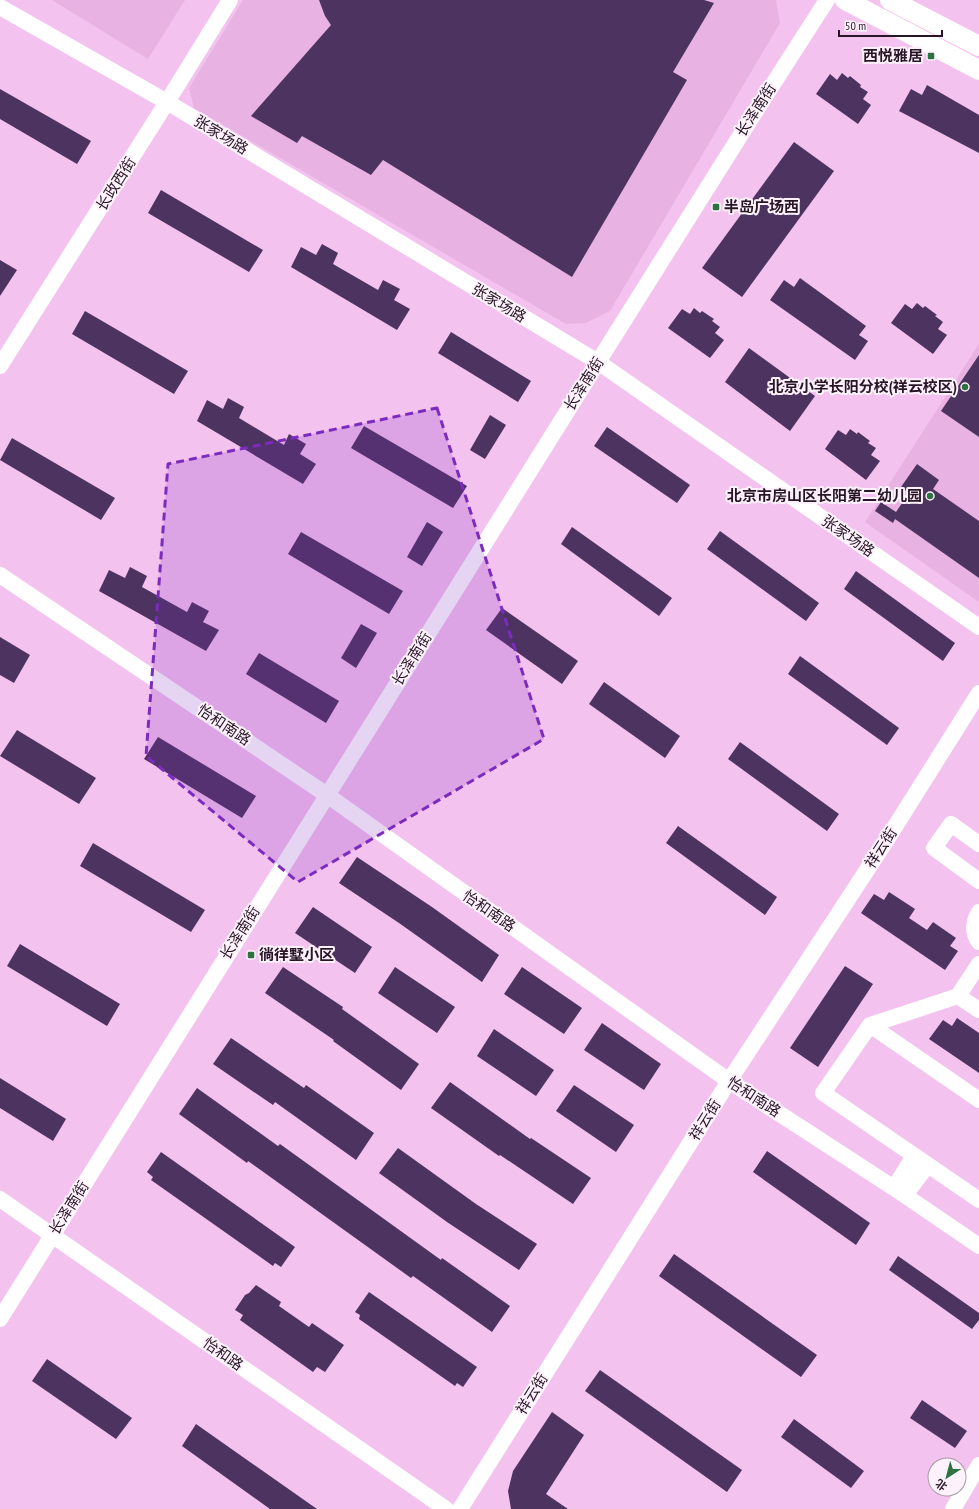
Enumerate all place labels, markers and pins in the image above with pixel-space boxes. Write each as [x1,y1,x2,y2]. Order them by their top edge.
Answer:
place label: 西悦雅居 [863,46,923,65]
marker: 西悦雅居 [926,51,936,61]
place label: 半岛广场西 [724,197,799,216]
marker: 半岛广场西 [711,202,721,212]
place label: 北京小学长阳分校(祥云校区) [769,377,957,396]
marker: 北京小学长阳分校(祥云校区) [960,382,970,392]
place label: 北京市房山区长阳第二幼儿园 [727,486,922,505]
marker: 北京市房山区长阳第二幼儿园 [925,491,935,501]
place label: 徜徉墅小区 [259,945,334,964]
marker: 徜徉墅小区 [246,950,256,960]

